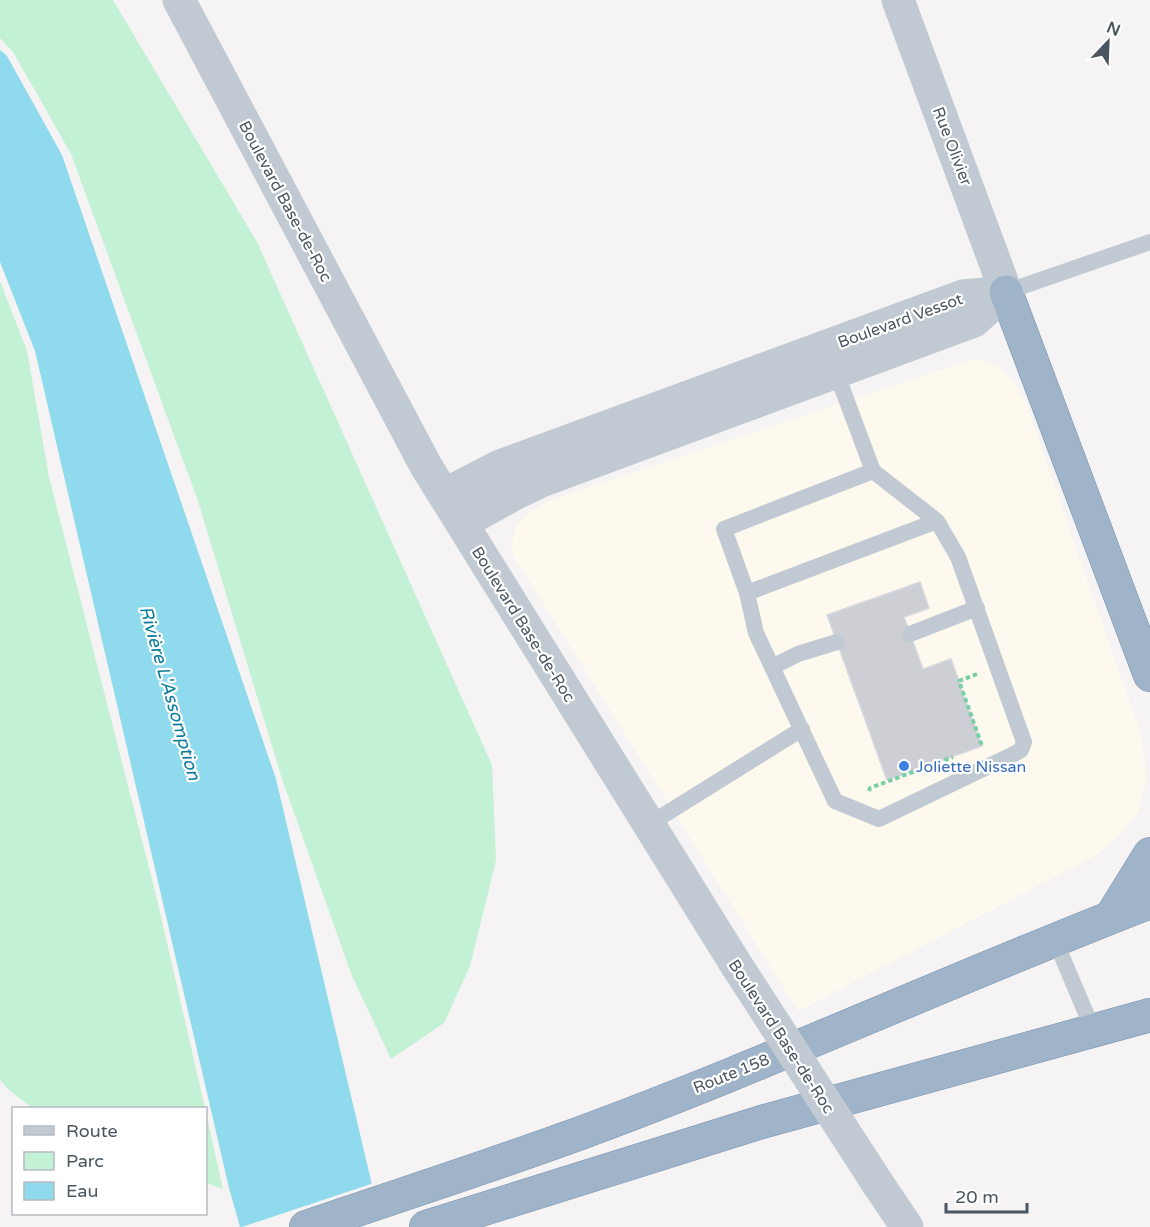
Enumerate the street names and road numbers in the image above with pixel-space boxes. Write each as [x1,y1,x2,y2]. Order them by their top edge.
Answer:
street label: Rue Olivier [928,104,977,189]
street label: Boulevard Base-de-Roc [234,117,336,285]
street label: Boulevard Vessot [835,289,965,353]
street label: Boulevard Base-de-Roc [467,543,579,706]
street label: Boulevard Base-de-Roc [724,956,838,1117]
street label: Route 158 [690,1050,772,1098]

